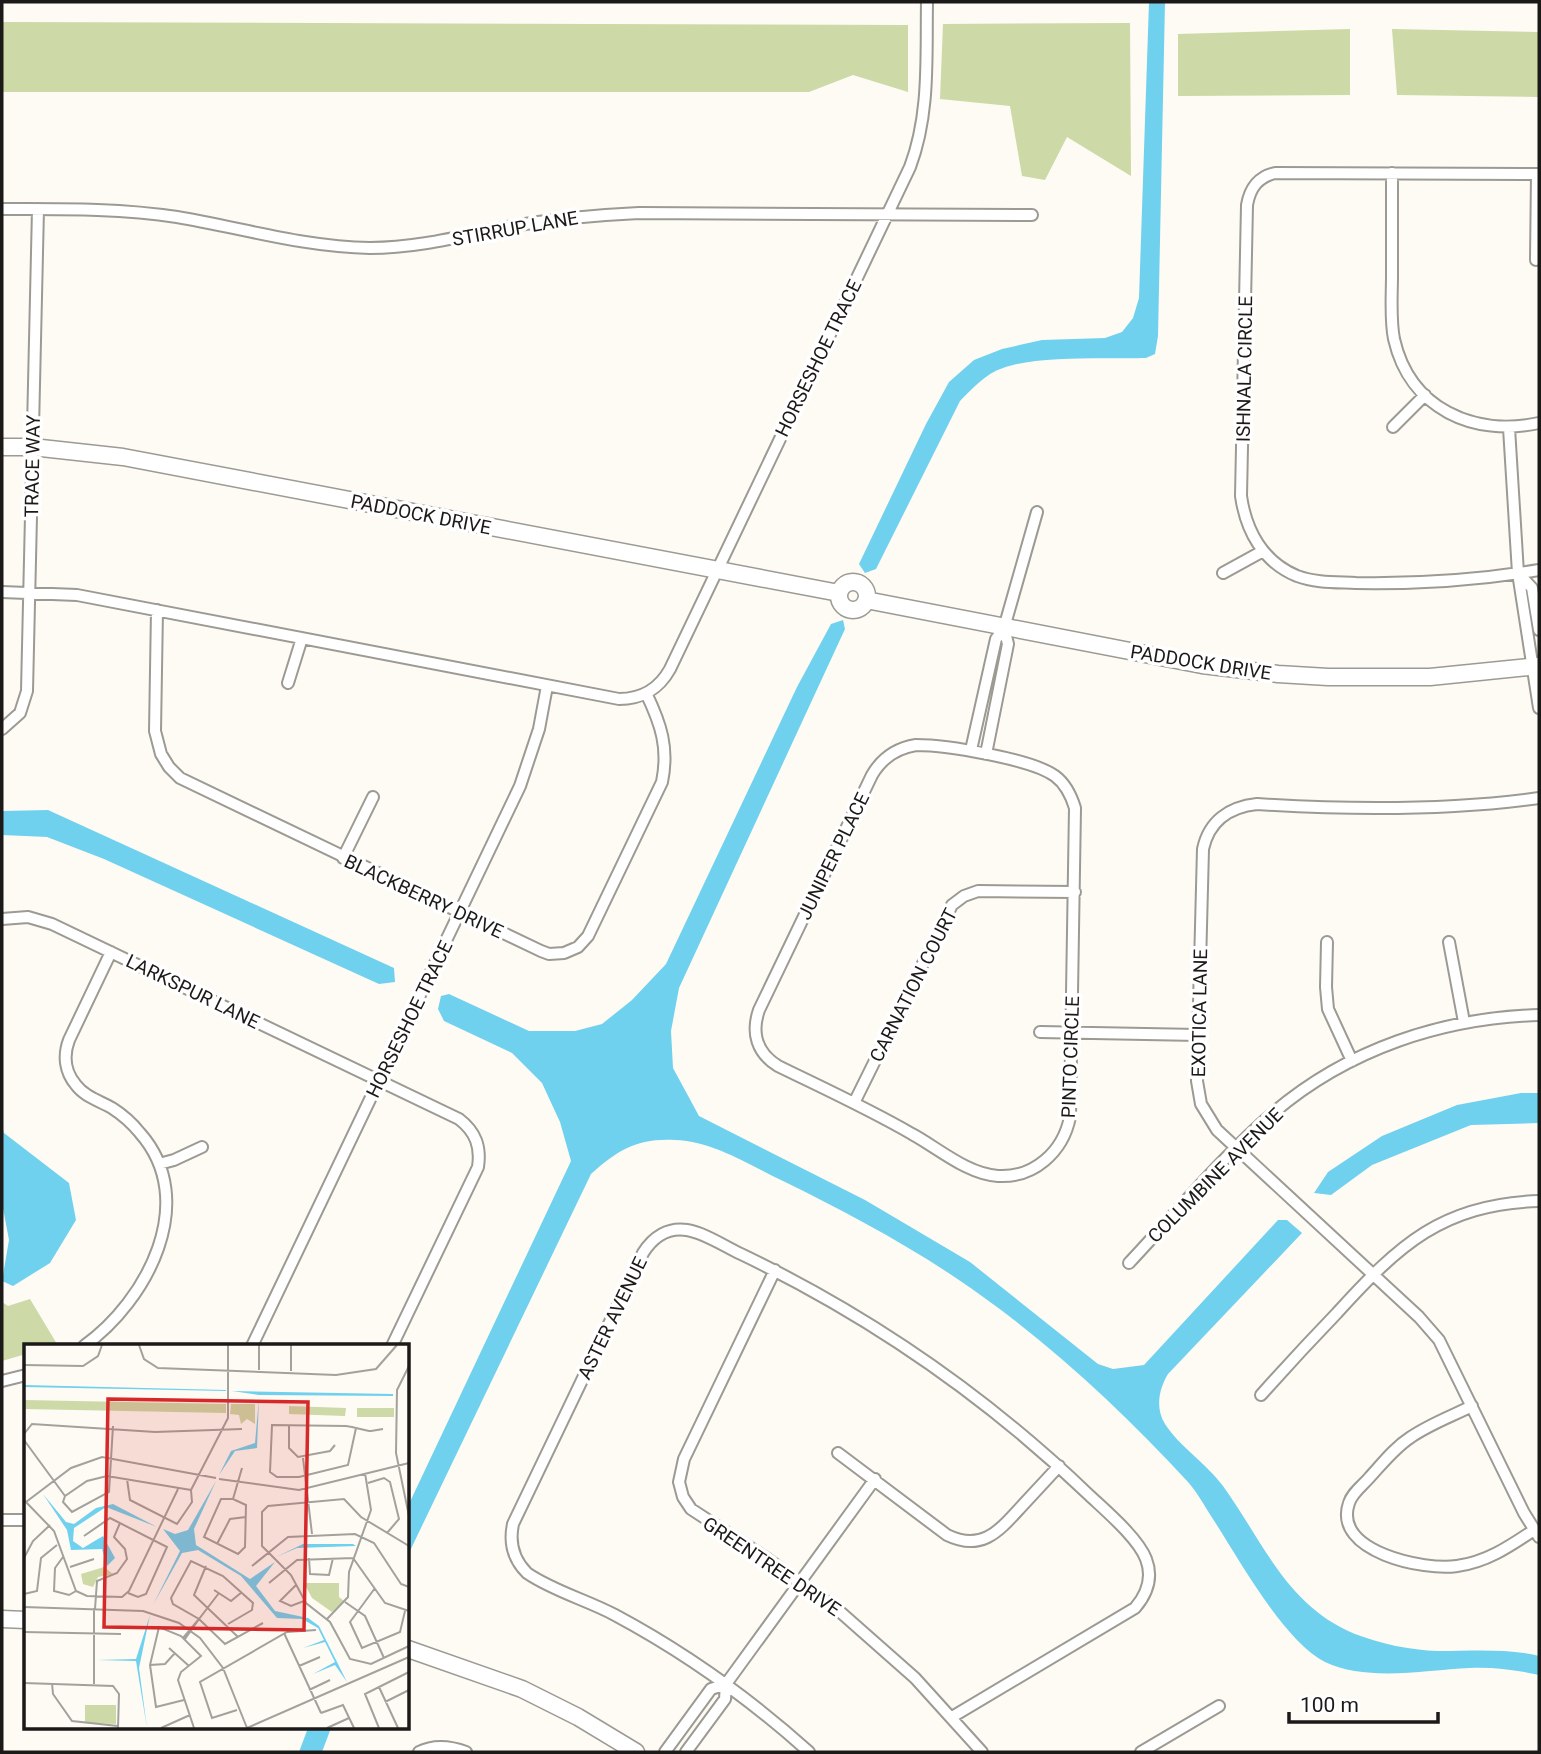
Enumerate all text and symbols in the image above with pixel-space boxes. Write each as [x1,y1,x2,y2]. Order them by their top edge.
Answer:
street label: STIRRUP LANE [450,206,580,251]
street label: HORSESHOE TRACE [770,276,867,441]
street label: ISHNALA CIRCLE [1232,295,1257,442]
street label: TRACE WAY [20,414,45,518]
street label: PADDOCK DRIVE [349,490,493,539]
street label: PADDOCK DRIVE [1129,640,1273,685]
street label: JUNIPER PLACE [793,789,874,924]
street label: BLACKBERRY DRIVE [341,850,507,943]
street label: CARNATION COURT [865,905,962,1066]
street label: HORSESHOE TRACE [361,937,458,1102]
street label: EXOTICA LANE [1187,948,1212,1077]
street label: LARKSPUR LANE [122,949,263,1034]
street label: PINTO CIRCLE [1057,995,1084,1118]
street label: COLUMBINE AVENUE [1143,1103,1288,1248]
street label: ASTER AVENUE [573,1253,652,1383]
inset map [24,1344,410,1730]
street label: GREENTREE DRIVE [698,1512,845,1621]
scale bar [1289,1680,1438,1724]
text: 100 m [1300,1693,1359,1717]

